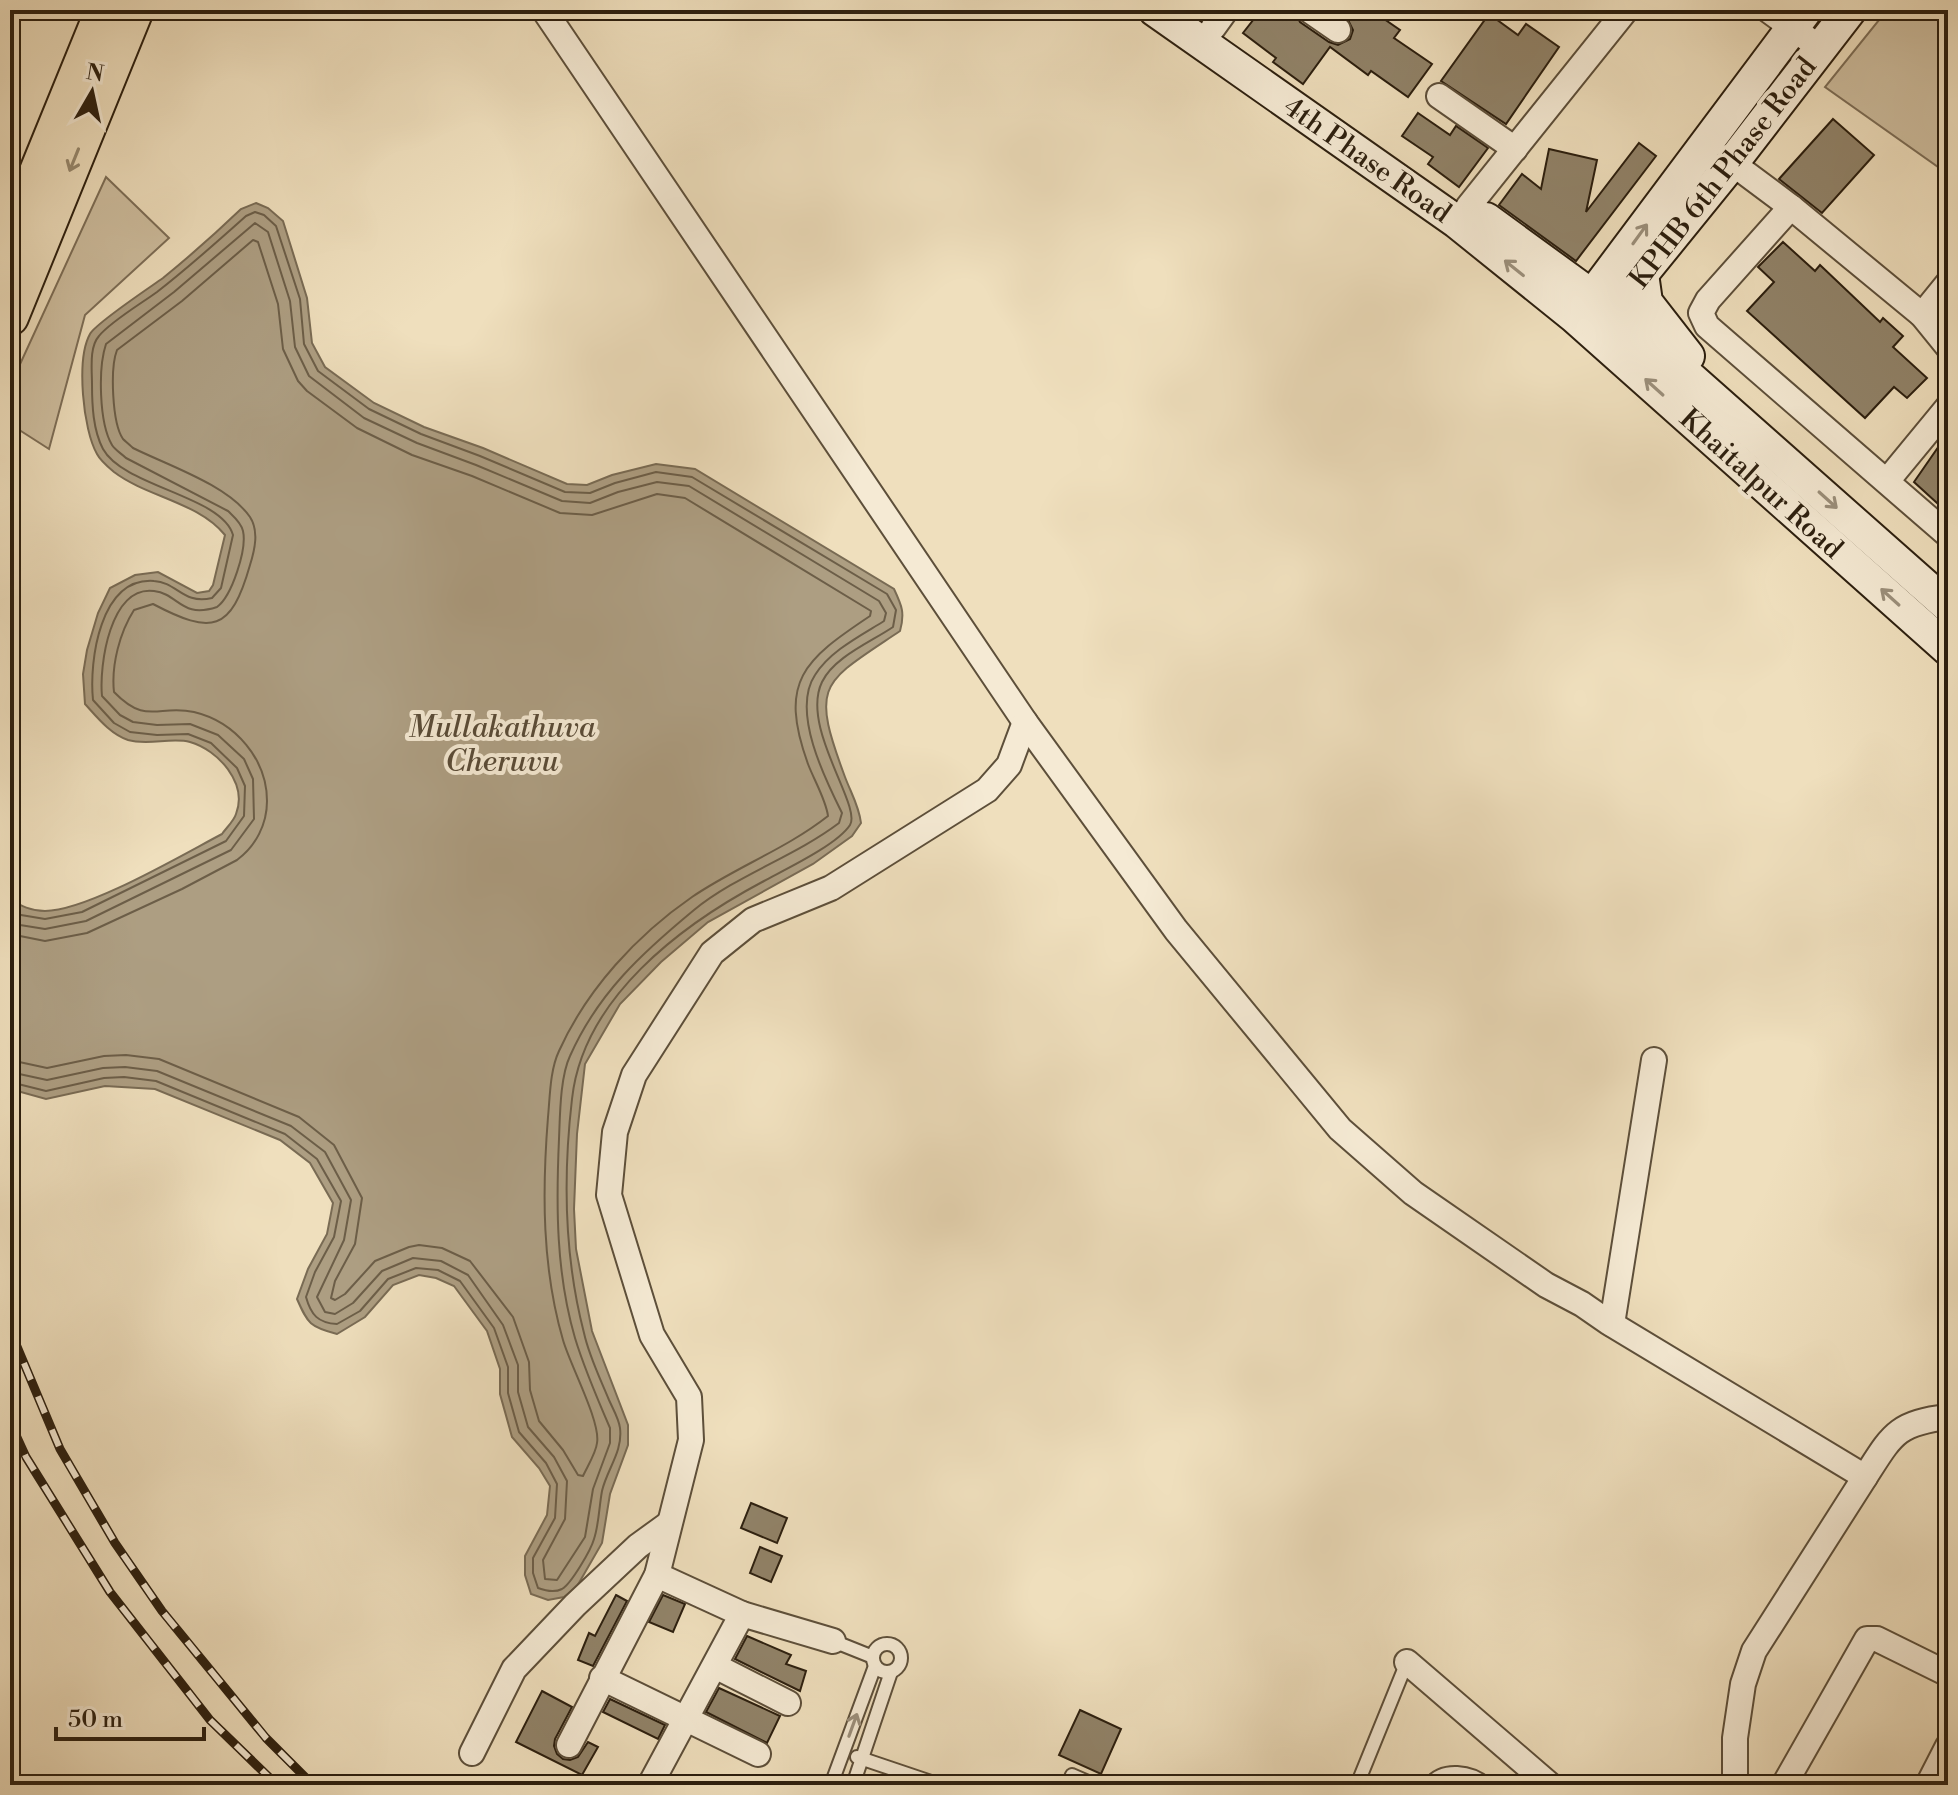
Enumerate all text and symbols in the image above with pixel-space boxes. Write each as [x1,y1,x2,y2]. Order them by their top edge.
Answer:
street label: KPHB 6th Phase Road [1622,50,1825,296]
north arrow [52,52,132,132]
text: N [84,59,106,89]
street label: 4th Phase Road [1277,90,1458,231]
one-way arrow [66,147,80,172]
one-way arrow [1631,224,1648,245]
one-way arrow [1505,259,1525,277]
one-way arrow [1644,378,1664,396]
street label: Khaitalpur Road [1672,402,1850,567]
one-way arrow [1818,491,1838,509]
one-way arrow [1880,588,1900,606]
water label: Mullakathuva Cheruvu [409,709,596,781]
scale bar [56,1691,204,1741]
text: 50 m [68,1705,123,1735]
one-way arrow [847,1713,861,1738]

